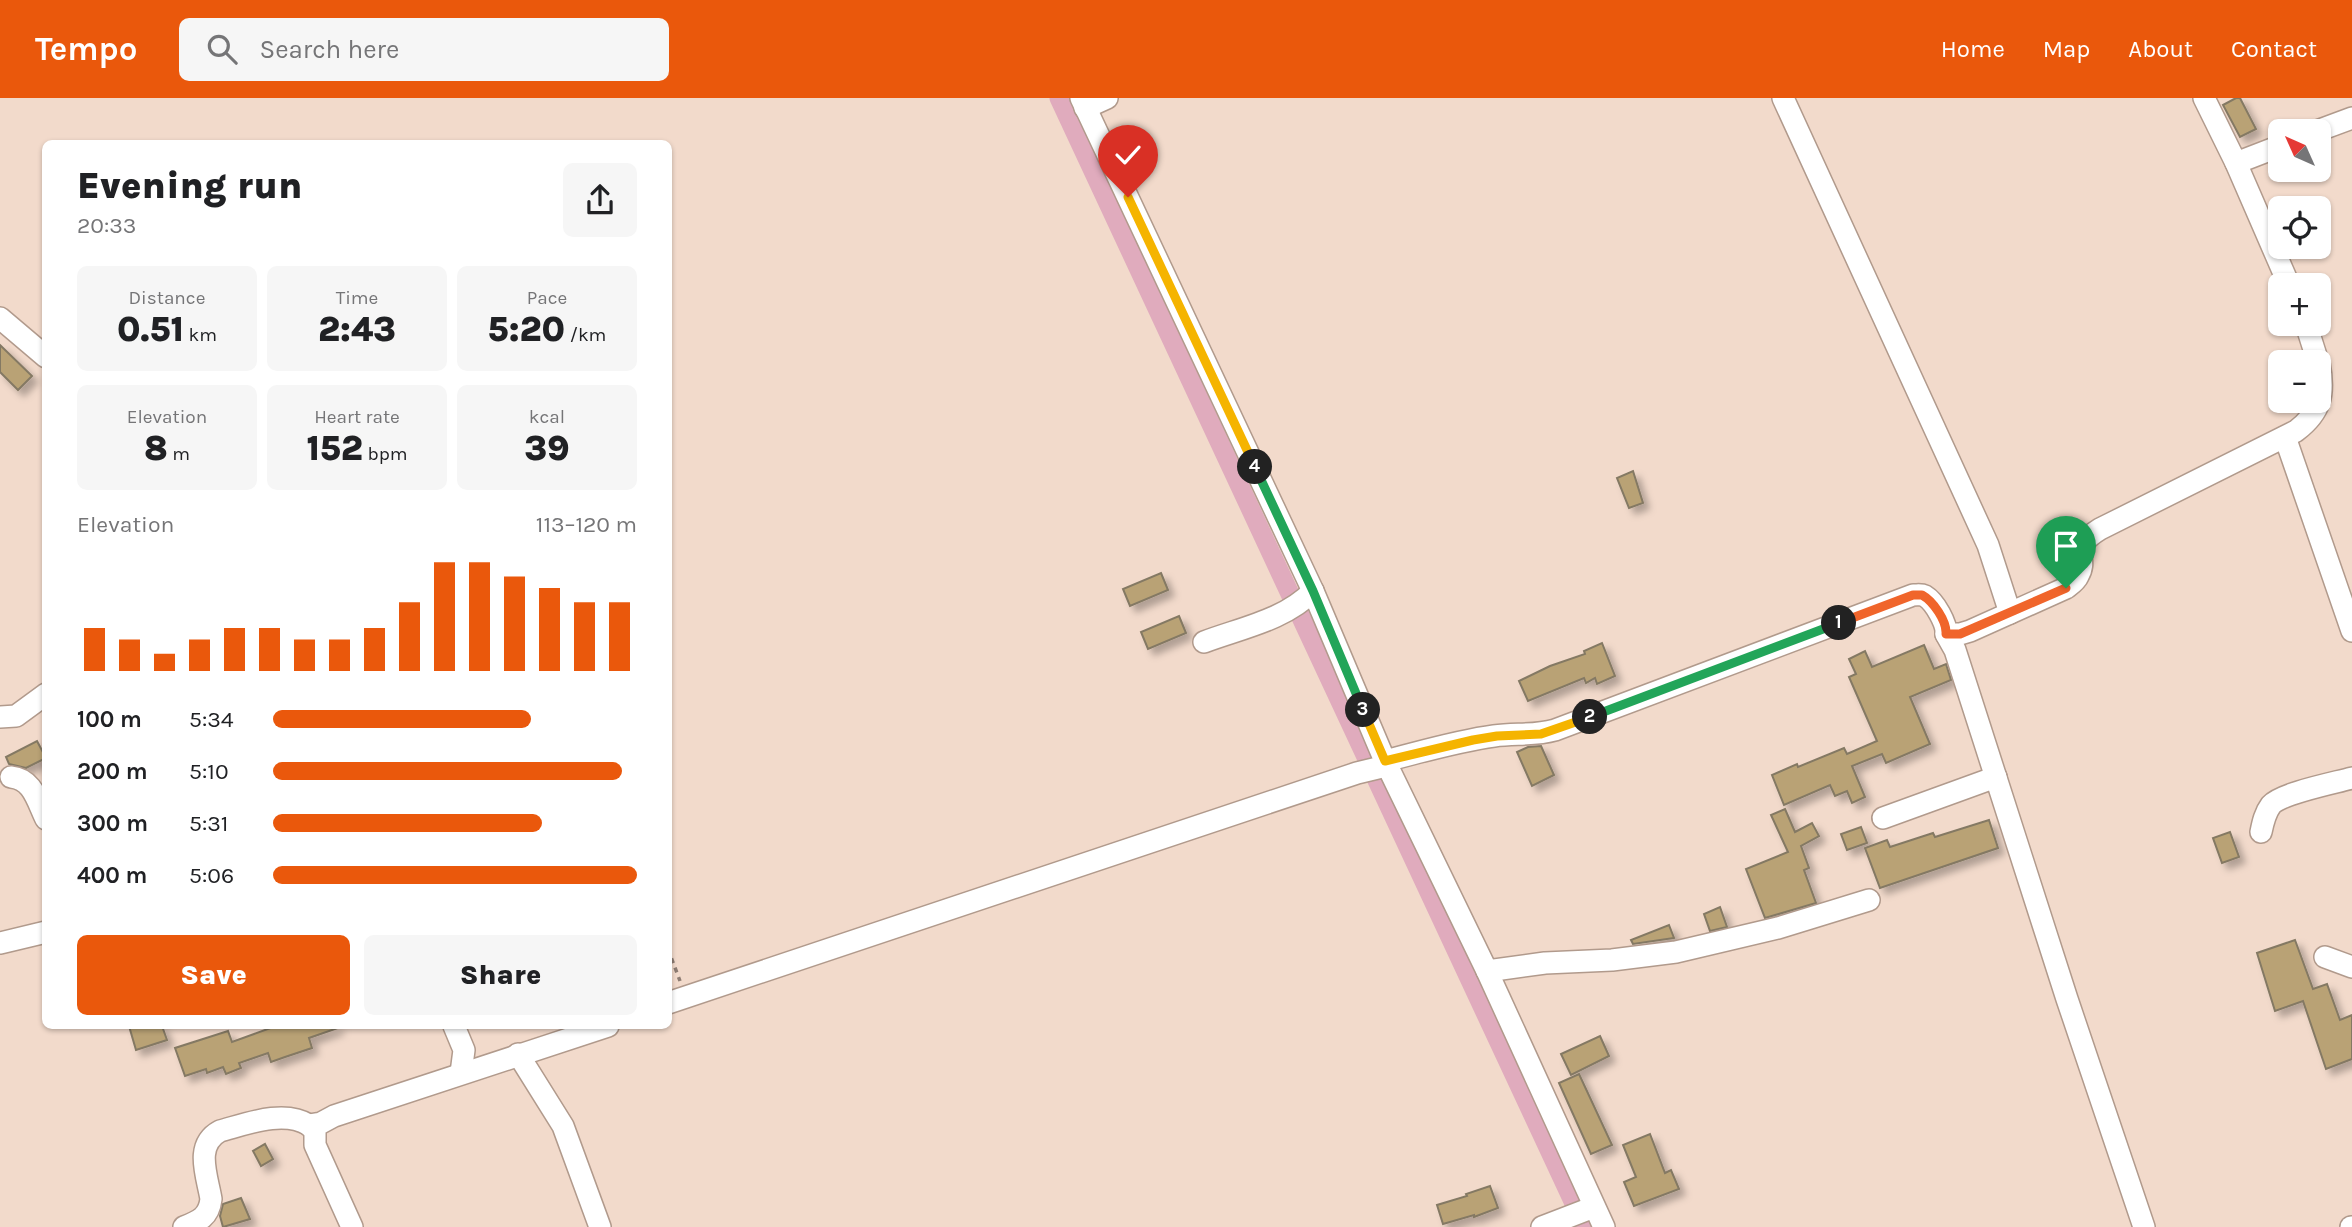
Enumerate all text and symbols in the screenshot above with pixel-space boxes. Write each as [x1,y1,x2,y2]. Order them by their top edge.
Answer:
search box [179,18,669,81]
text: Tempo [35,30,137,68]
icon: search [203,30,241,68]
text: Search here [259,34,399,65]
text: Home [1941,35,2005,63]
text: Map [2043,35,2090,63]
text: About [2128,35,2193,63]
text: Contact [2231,35,2317,63]
north arrow [2268,119,2331,182]
map controls [2268,119,2331,413]
pin [1098,125,1158,197]
icon: check [1109,136,1147,174]
text: Evening run [77,163,302,208]
button: share [563,163,637,237]
button: locate [2268,196,2331,259]
text: 20:33 [77,212,136,239]
button: + [2268,273,2331,336]
text: Distance [129,287,205,309]
text: Time [336,287,378,309]
text: Pace [527,287,567,309]
text: 0.51 [117,309,184,350]
text: 2:43 [318,309,396,350]
text: 5:20 [488,309,565,350]
text: km [184,324,217,346]
text: /km [565,324,606,346]
button: − [2268,350,2331,413]
text: Elevation [127,406,207,428]
text: Heart rate [314,406,400,428]
text: kcal [529,406,565,428]
text: 8 [144,428,168,469]
text: 152 [306,428,363,469]
text: 39 [524,428,570,469]
text: m [168,443,190,465]
text: bpm [363,443,408,465]
pin: 4 [1238,450,1272,484]
text: 4 [1249,455,1260,477]
text: Elevation [77,511,174,538]
text: 113–120 m [536,511,637,538]
pin [2036,516,2096,588]
icon: arrive [2047,527,2085,565]
pin: 1 [1822,606,1856,640]
text: 1 [1835,611,1842,633]
pin: 3 [1346,692,1380,728]
text: 3 [1357,698,1368,720]
pin: 2 [1572,700,1608,734]
text: 2 [1584,705,1595,727]
text: 100 m [77,706,142,733]
text: 5:34 [189,706,234,733]
text: 200 m [77,758,148,785]
text: 5:10 [189,758,229,785]
text: 300 m [77,810,148,837]
text: 5:31 [189,810,228,837]
text: 400 m [77,862,147,889]
text: 5:06 [189,862,234,889]
button: Save [77,935,350,1015]
button: Share [364,935,637,1015]

